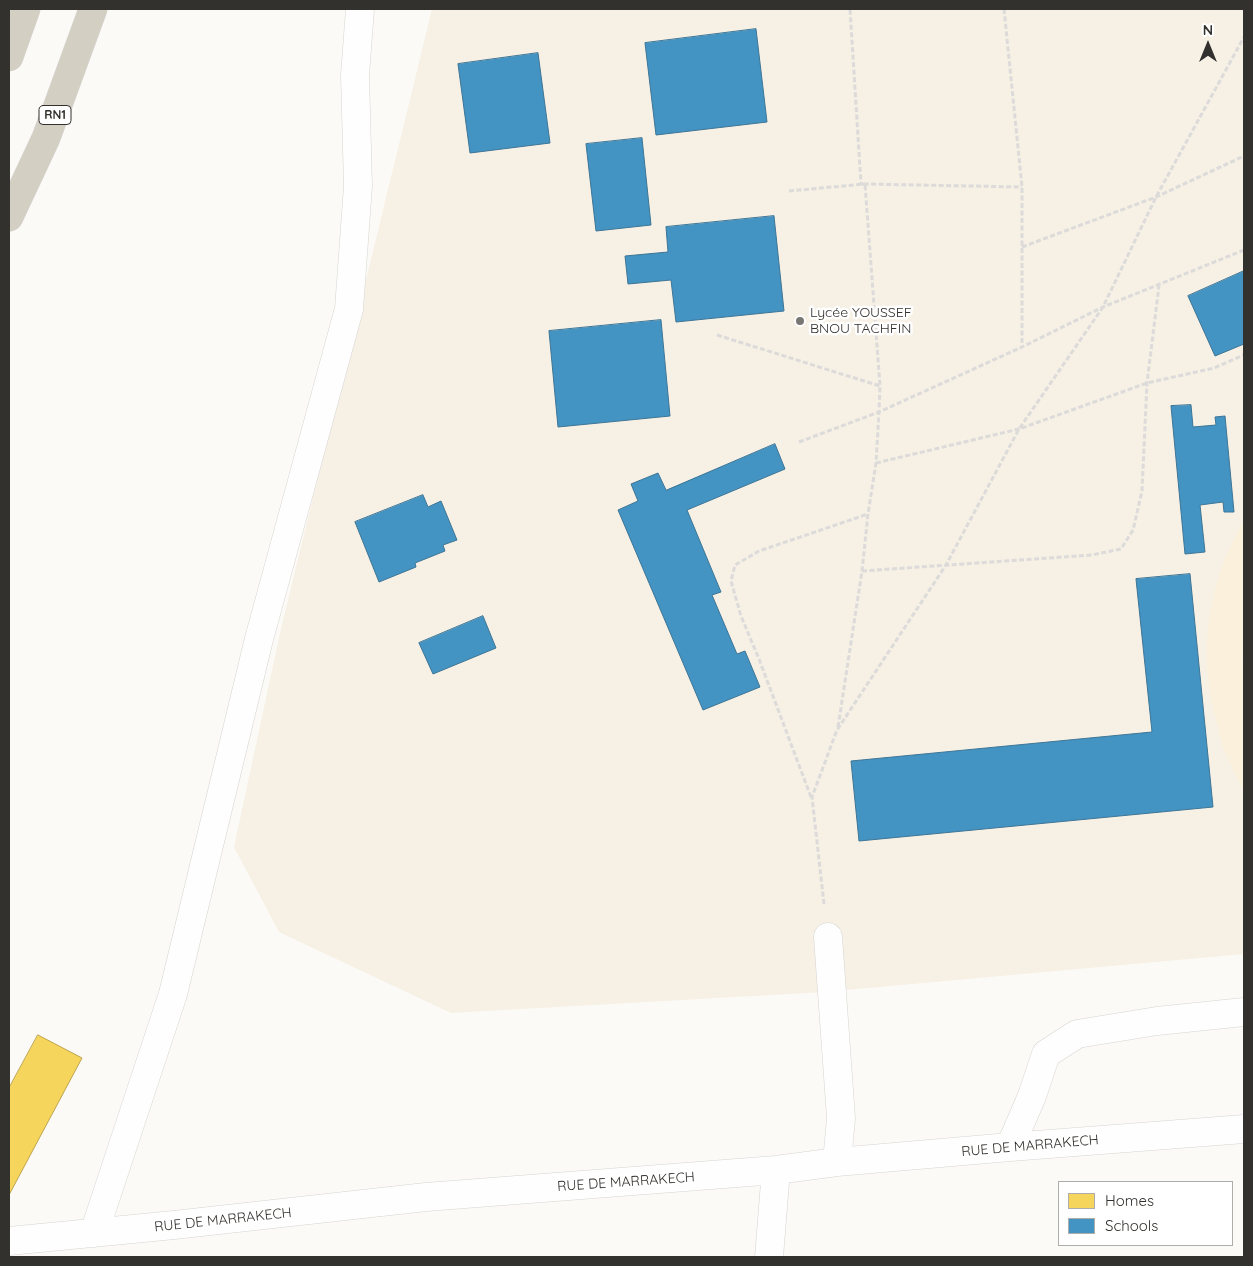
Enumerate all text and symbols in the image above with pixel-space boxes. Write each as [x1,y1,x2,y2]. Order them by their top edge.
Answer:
north arrow [1183,20,1233,70]
text: N [1203,21,1213,39]
road number: RN1 [39,106,71,124]
place label: Lycée YOUSSEF BNOU TACHFIN [810,305,912,338]
marker: Lycée YOUSSEF BNOU TACHFIN [794,315,806,327]
street label: RUE DE MARRAKECH [961,1132,1099,1160]
street label: RUE DE MARRAKECH [557,1169,695,1195]
legend [1058,1181,1233,1246]
text: Homes [1105,1191,1154,1210]
street label: RUE DE MARRAKECH [154,1204,292,1236]
text: Schools [1105,1216,1158,1235]

